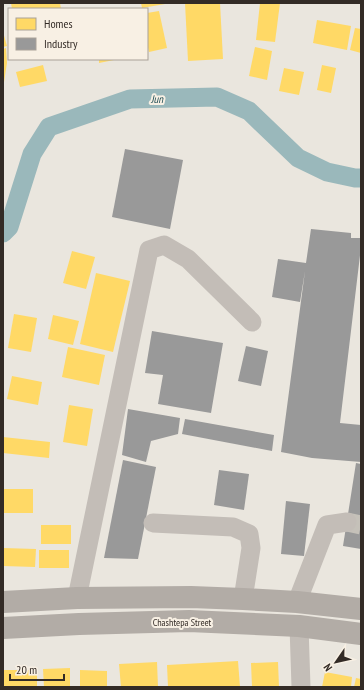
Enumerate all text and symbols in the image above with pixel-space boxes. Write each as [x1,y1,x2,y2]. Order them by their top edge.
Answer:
legend [8,8,148,60]
text: Homes [44,16,72,31]
text: Industry [44,36,78,51]
water label: Jun [150,92,164,106]
street label: Chashtepa Street [153,616,212,629]
north arrow [316,642,356,682]
scale bar [10,656,64,682]
text: N [320,661,335,674]
text: 20 m [16,662,37,677]

